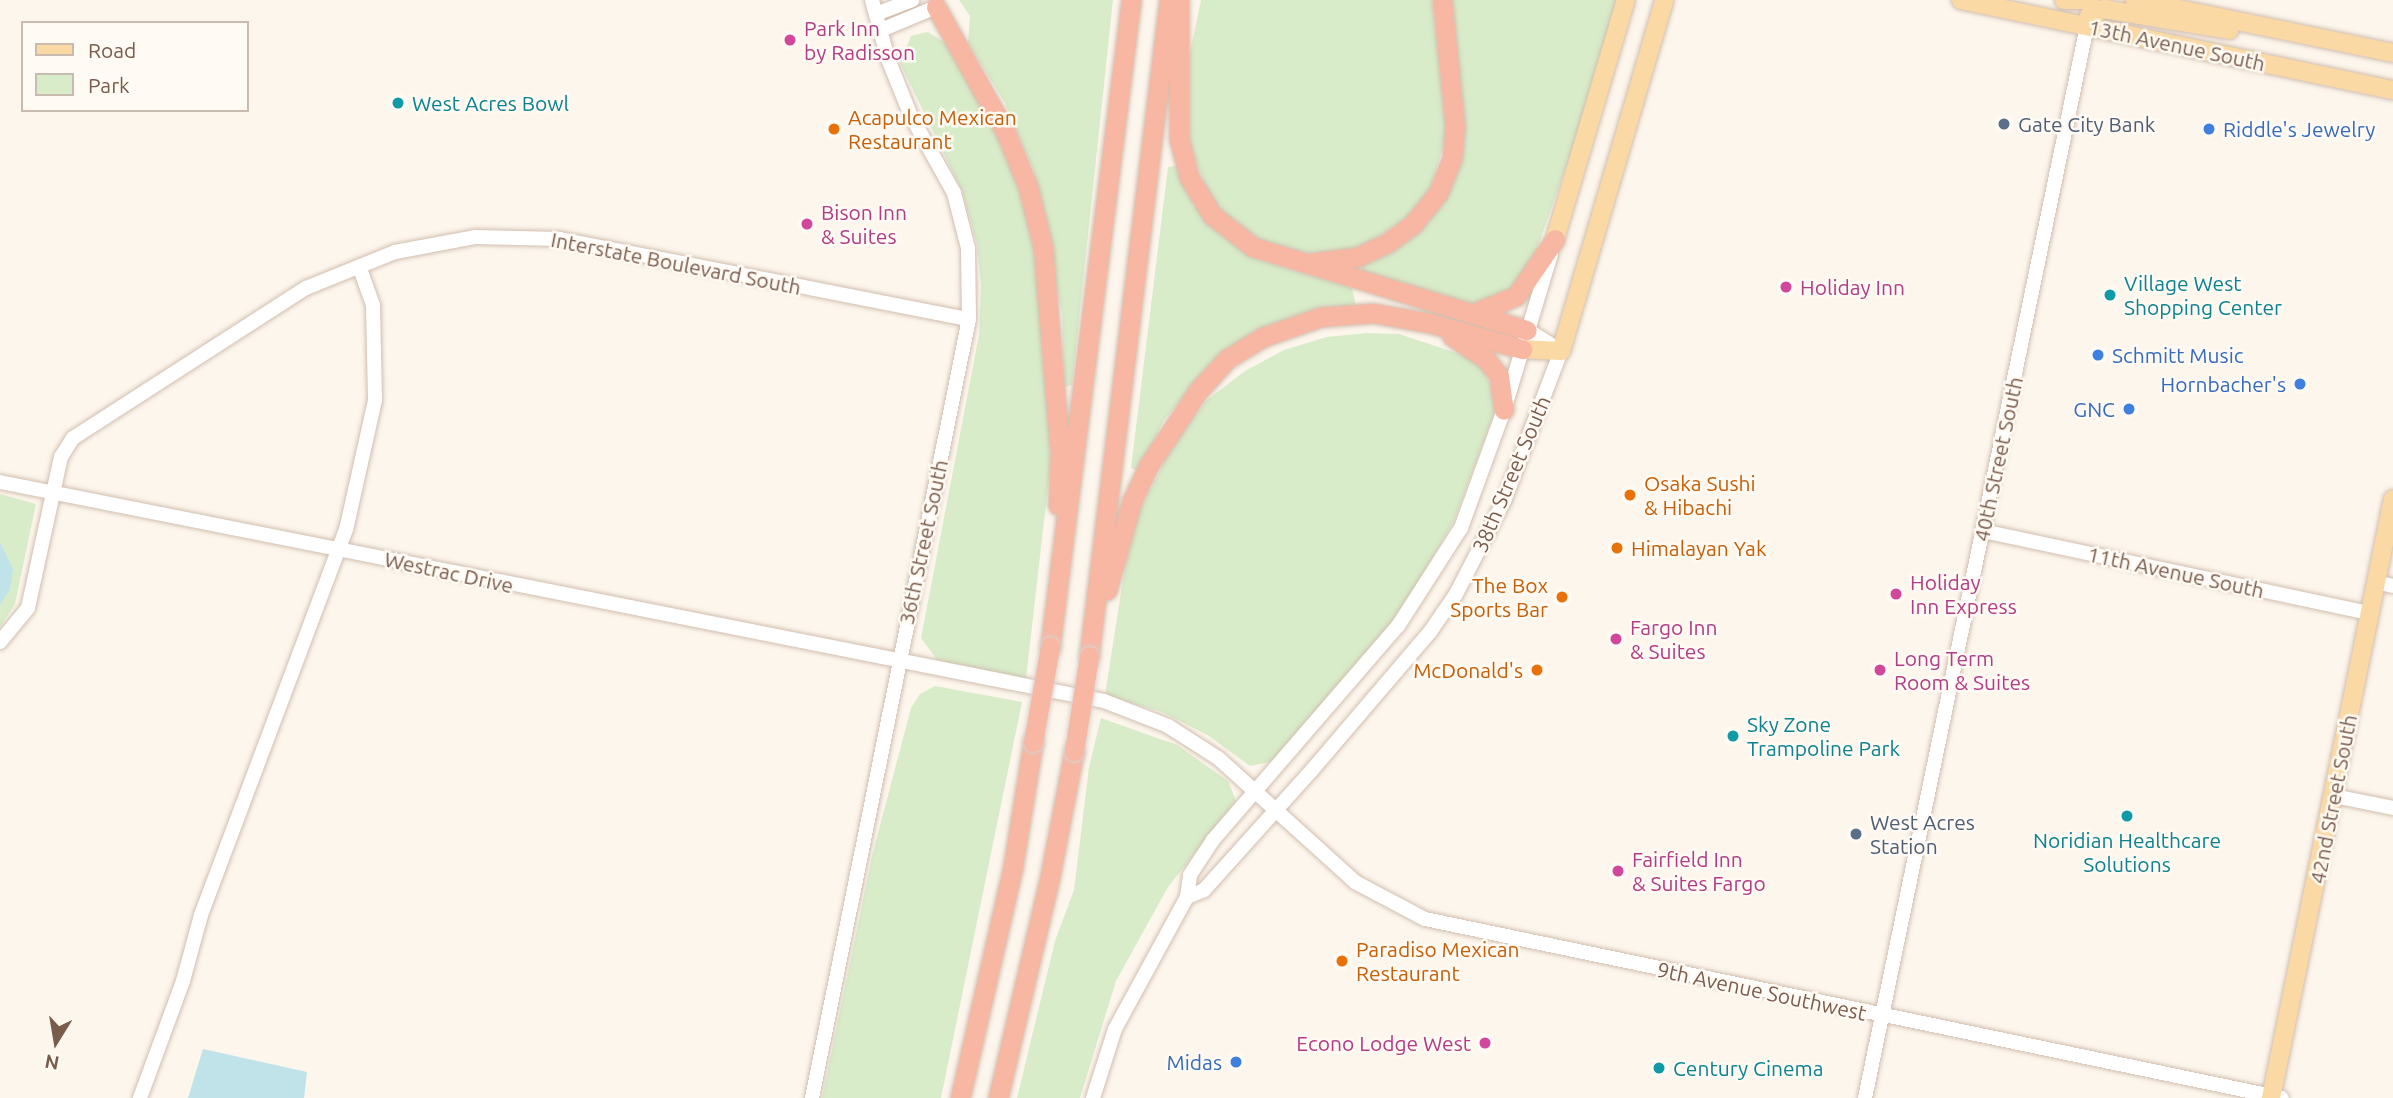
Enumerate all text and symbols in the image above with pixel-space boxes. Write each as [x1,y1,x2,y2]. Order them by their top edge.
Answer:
street label: 13th Avenue South [2086,14,2268,76]
place label: Park Inn by Radisson [804,15,915,65]
legend [21,21,248,112]
marker: Park Inn by Radisson [782,32,798,48]
text: Road [88,38,136,62]
text: Park [88,73,130,97]
place label: West Acres Bowl [412,90,569,116]
marker: West Acres Bowl [390,95,406,111]
place label: Acapulco Mexican Restaurant [848,104,1017,154]
place label: Gate City Bank [2018,111,2155,137]
marker: Gate City Bank [1996,116,2012,132]
place label: Riddle's Jewelry [2223,116,2375,142]
marker: Acapulco Mexican Restaurant [826,121,842,137]
marker: Riddle's Jewelry [2201,121,2217,137]
place label: Bison Inn & Suites [821,199,907,249]
marker: Bison Inn & Suites [799,216,815,232]
street label: Interstate Boulevard South [549,226,803,300]
place label: Village West Shopping Center [2124,270,2282,320]
place label: Holiday Inn [1800,274,1905,300]
marker: Holiday Inn [1778,279,1794,295]
marker: Village West Shopping Center [2102,287,2118,303]
place label: Schmitt Music [2112,342,2244,368]
marker: Schmitt Music [2090,347,2106,363]
place label: Hornbacher's [2161,371,2286,397]
street label: 40th Street South [1968,374,2028,544]
marker: Hornbacher's [2292,376,2308,392]
street label: 38th Street South [1467,392,1555,556]
place label: GNC [2073,396,2115,422]
marker: GNC [2121,401,2137,417]
street label: 36th Street South [893,457,953,627]
place label: Osaka Sushi & Hibachi [1644,470,1756,520]
marker: Osaka Sushi & Hibachi [1622,487,1638,503]
place label: Himalayan Yak [1631,535,1766,561]
marker: Himalayan Yak [1609,540,1625,556]
street label: 11th Avenue South [2085,541,2267,603]
street label: Westrac Drive [382,546,516,598]
place label: Holiday Inn Express [1910,569,2017,619]
place label: The Box Sports Bar [1450,572,1548,622]
marker: Holiday Inn Express [1888,586,1904,602]
marker: The Box Sports Bar [1554,589,1570,605]
place label: Fargo Inn & Suites [1630,614,1718,664]
marker: Fargo Inn & Suites [1608,631,1624,647]
place label: Long Term Room & Suites [1894,645,2030,695]
place label: McDonald's [1413,657,1523,683]
marker: McDonald's [1529,662,1545,678]
marker: Long Term Room & Suites [1872,662,1888,678]
place label: Sky Zone Trampoline Park [1747,711,1900,761]
street label: 42nd Street South [2304,712,2362,886]
marker: Sky Zone Trampoline Park [1725,728,1741,744]
marker: Noridian Healthcare Solutions [2119,808,2135,824]
place label: West Acres Station [1870,809,1975,859]
marker: West Acres Station [1848,826,1864,842]
place label: Noridian Healthcare Solutions [2033,827,2221,877]
place label: Fairfield Inn & Suites Fargo [1632,846,1766,896]
marker: Fairfield Inn & Suites Fargo [1610,863,1626,879]
place label: Paradiso Mexican Restaurant [1356,936,1520,986]
marker: Paradiso Mexican Restaurant [1334,953,1350,969]
street label: 9th Avenue Southwest [1655,957,1869,1025]
north arrow [21,1007,91,1077]
place label: Econo Lodge West [1296,1030,1471,1056]
marker: Econo Lodge West [1477,1035,1493,1051]
place label: Midas [1166,1049,1222,1075]
text: N [43,1050,61,1075]
marker: Midas [1228,1054,1244,1070]
place label: Century Cinema [1673,1055,1824,1081]
marker: Century Cinema [1651,1060,1667,1076]

